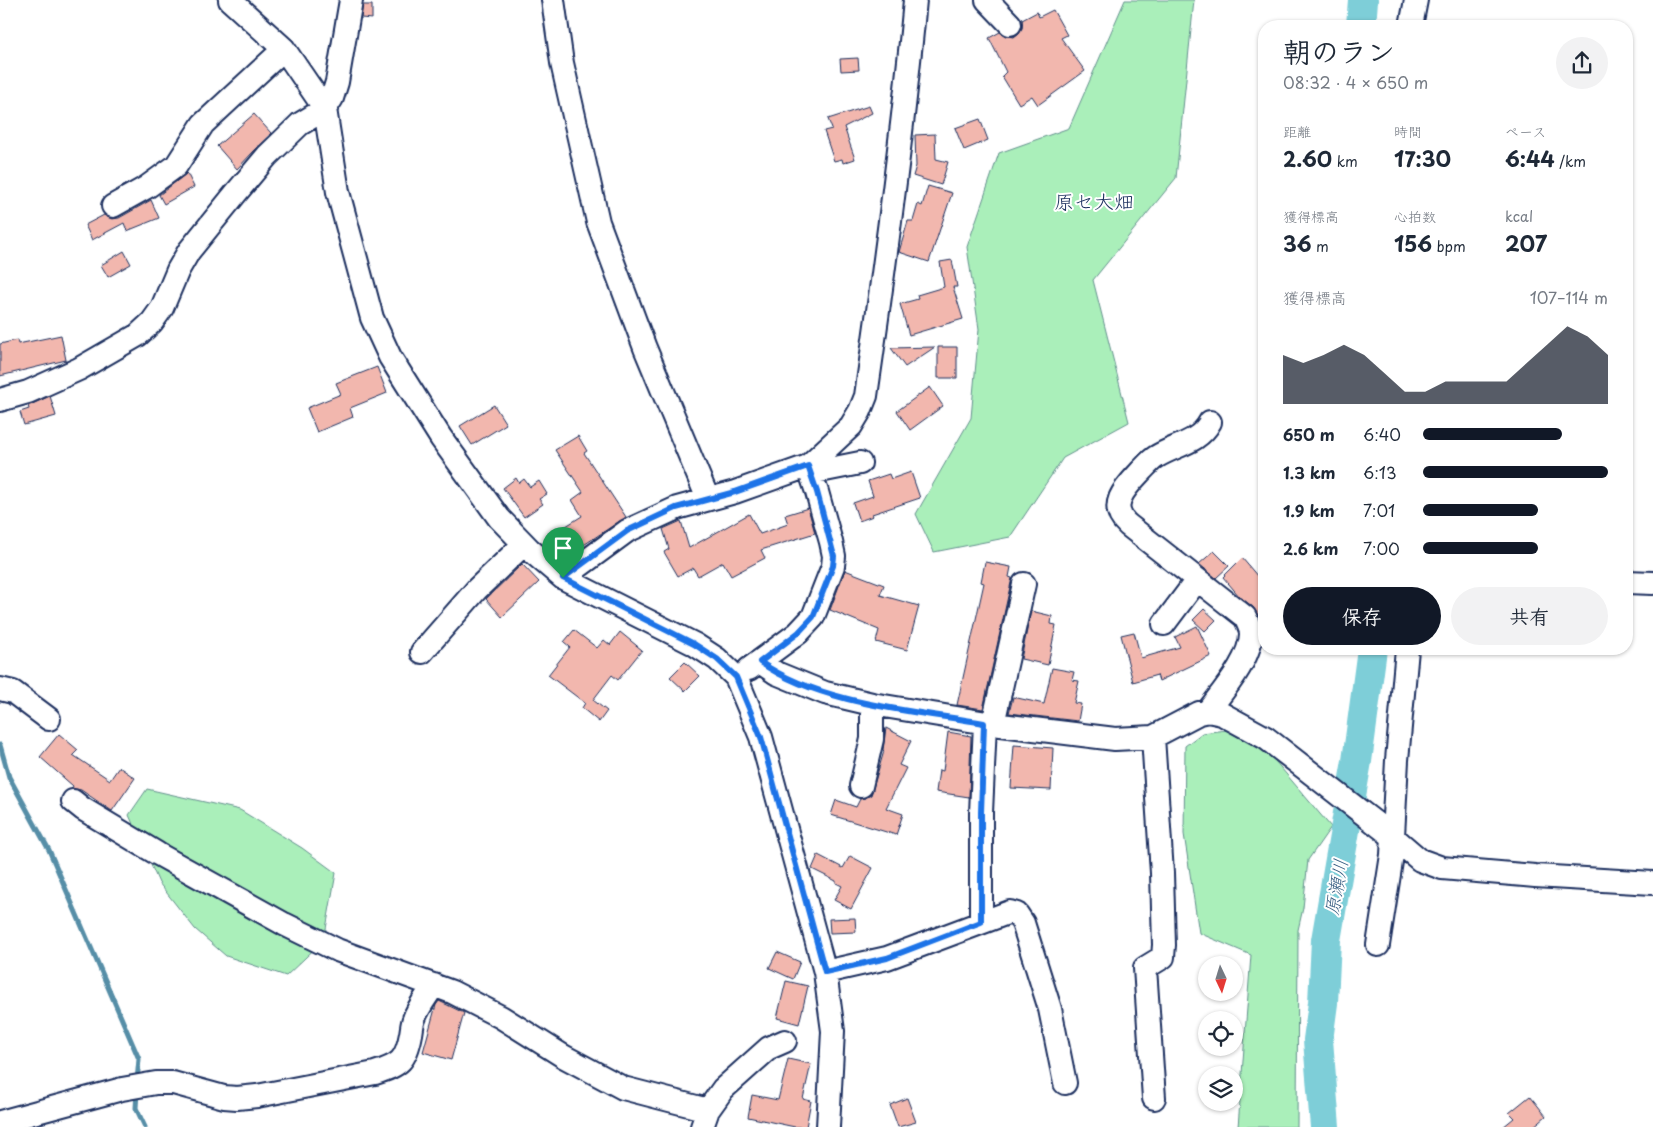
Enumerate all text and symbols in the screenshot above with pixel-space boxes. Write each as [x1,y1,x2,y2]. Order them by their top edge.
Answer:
text: 朝のラン [1283,29,1395,72]
button: share [1556,37,1608,89]
text: 08:32 · 4 × 650 m [1283,70,1428,94]
text: 距離 [1283,121,1311,142]
text: 時間 [1394,121,1422,142]
text: ペース [1505,121,1546,142]
text: 2.60 [1283,142,1332,174]
text: 17:30 [1394,142,1451,174]
text: 6:44 [1505,142,1555,174]
text: km [1332,151,1358,172]
text: /km [1555,151,1586,172]
district label: 原セ大畑 [1054,186,1134,216]
text: 獲得標高 [1283,206,1339,227]
text: 心拍数 [1394,206,1436,227]
text: kcal [1505,206,1533,227]
text: 36 [1283,227,1312,259]
text: 156 [1394,227,1432,259]
text: 207 [1505,227,1547,259]
text: m [1312,236,1329,257]
text: bpm [1432,236,1466,257]
text: 獲得標高 [1283,285,1347,309]
text: 107–114 m [1530,285,1608,309]
text: 650 m [1283,422,1335,446]
text: 6:40 [1363,422,1401,446]
text: 1.3 km [1283,460,1335,484]
text: 6:13 [1363,460,1397,484]
text: 1.9 km [1283,498,1335,522]
text: 7:01 [1363,498,1395,522]
pin [542,527,584,578]
icon: arrive [549,534,577,562]
text: 2.6 km [1283,536,1339,560]
text: 7:00 [1363,536,1400,560]
button: 保存 [1283,587,1441,645]
button: 共有 [1451,587,1608,645]
water label: 原瀬川 [1316,856,1354,918]
north arrow [1198,956,1242,1001]
map controls [1198,956,1243,1111]
button: locate [1198,1011,1243,1056]
button: layers [1198,1066,1243,1111]

